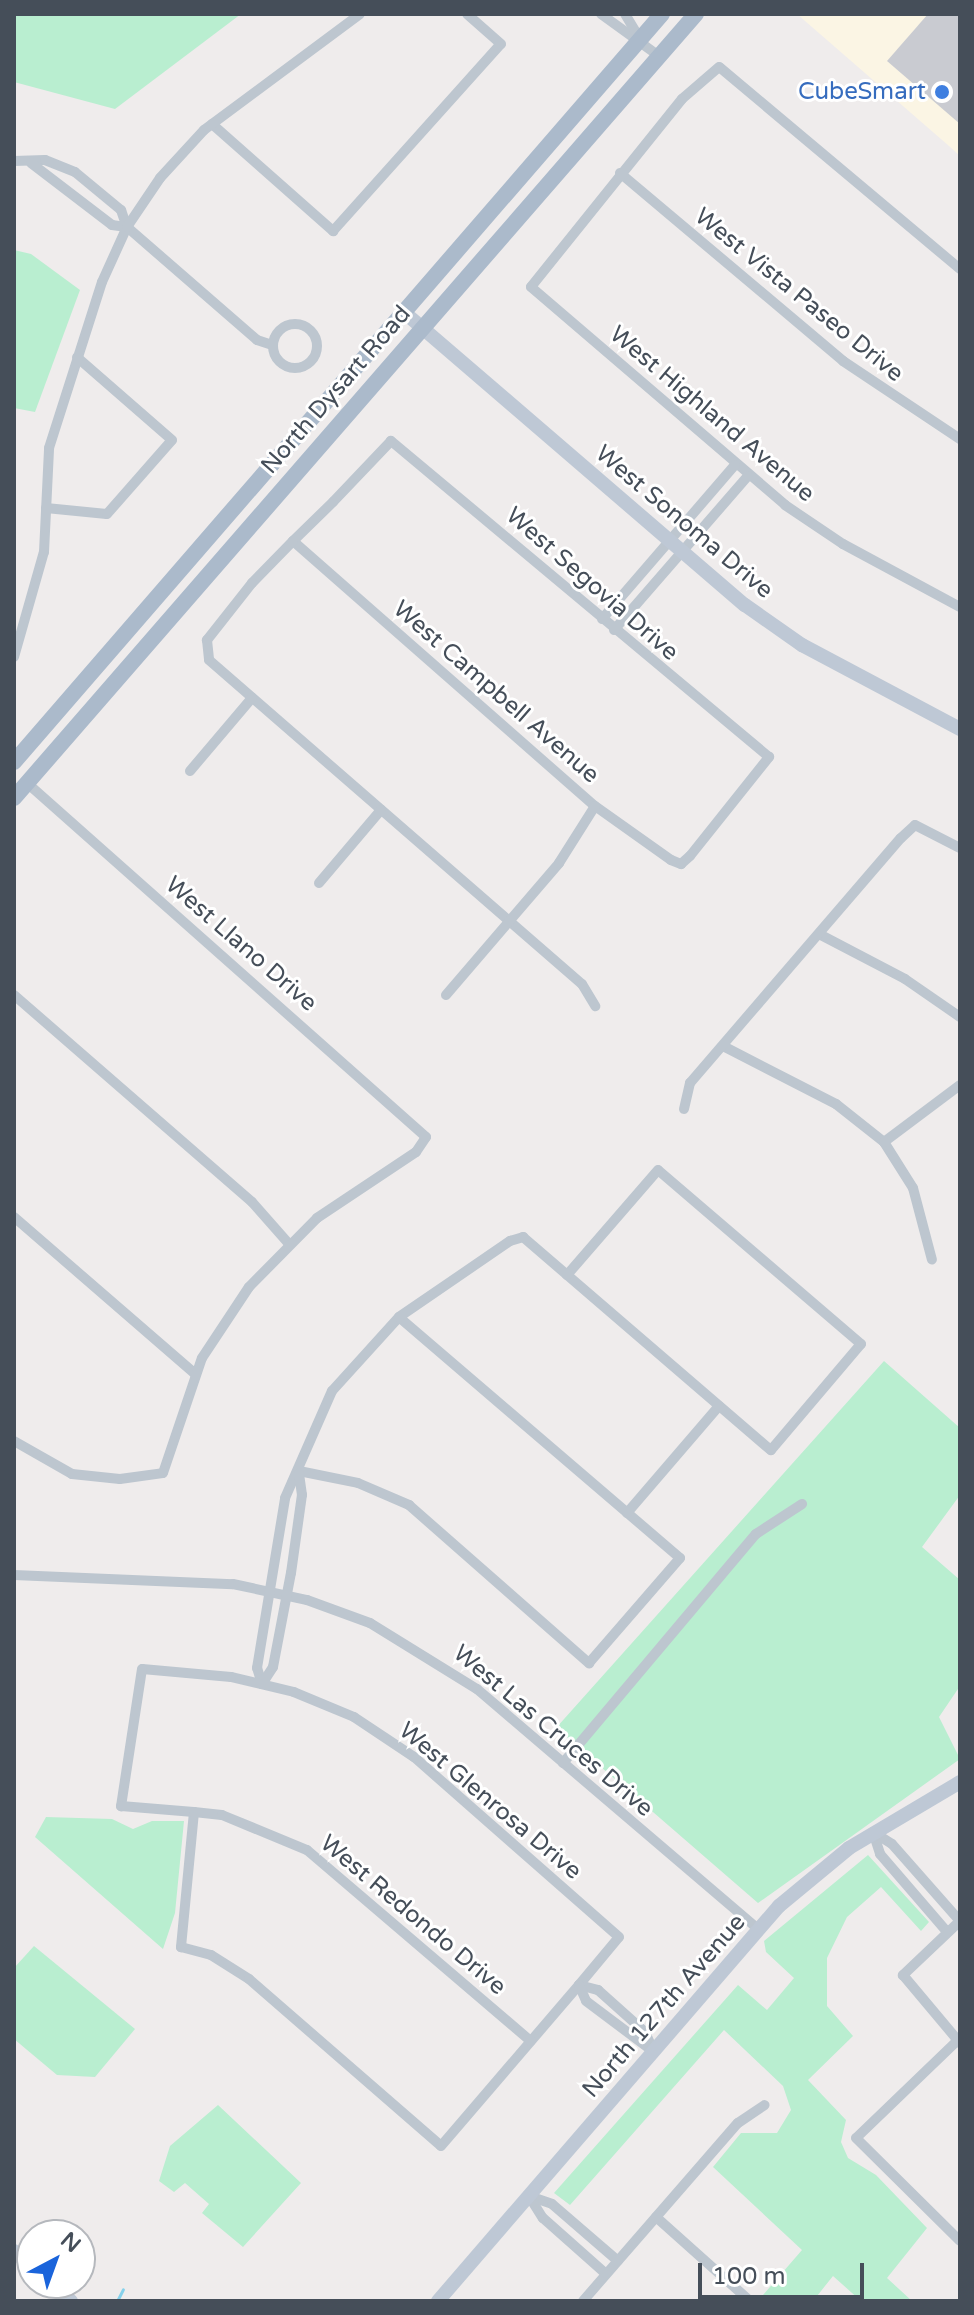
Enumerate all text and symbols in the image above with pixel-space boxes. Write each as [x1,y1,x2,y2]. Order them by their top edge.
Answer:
place label: CubeSmart [798,78,926,106]
marker: CubeSmart [933,83,951,101]
street label: West Vista Paseo Drive [689,202,909,388]
street label: North Dysart Road [255,300,417,480]
street label: West Highland Avenue [604,320,820,508]
street label: West Sonoma Drive [589,439,779,605]
street label: West Segovia Drive [500,501,684,667]
street label: West Campbell Avenue [387,595,605,789]
street label: West Llano Drive [159,870,323,1018]
street label: West Las Cruces Drive [447,1639,659,1823]
street label: West Glenrosa Drive [393,1716,587,1886]
street label: West Redondo Drive [314,1829,512,2001]
street label: North 127th Avenue [576,1908,752,2104]
north arrow [16,2219,96,2299]
text: N [55,2227,86,2258]
scale bar [702,2247,868,2297]
text: 100 m [712,2262,786,2291]

